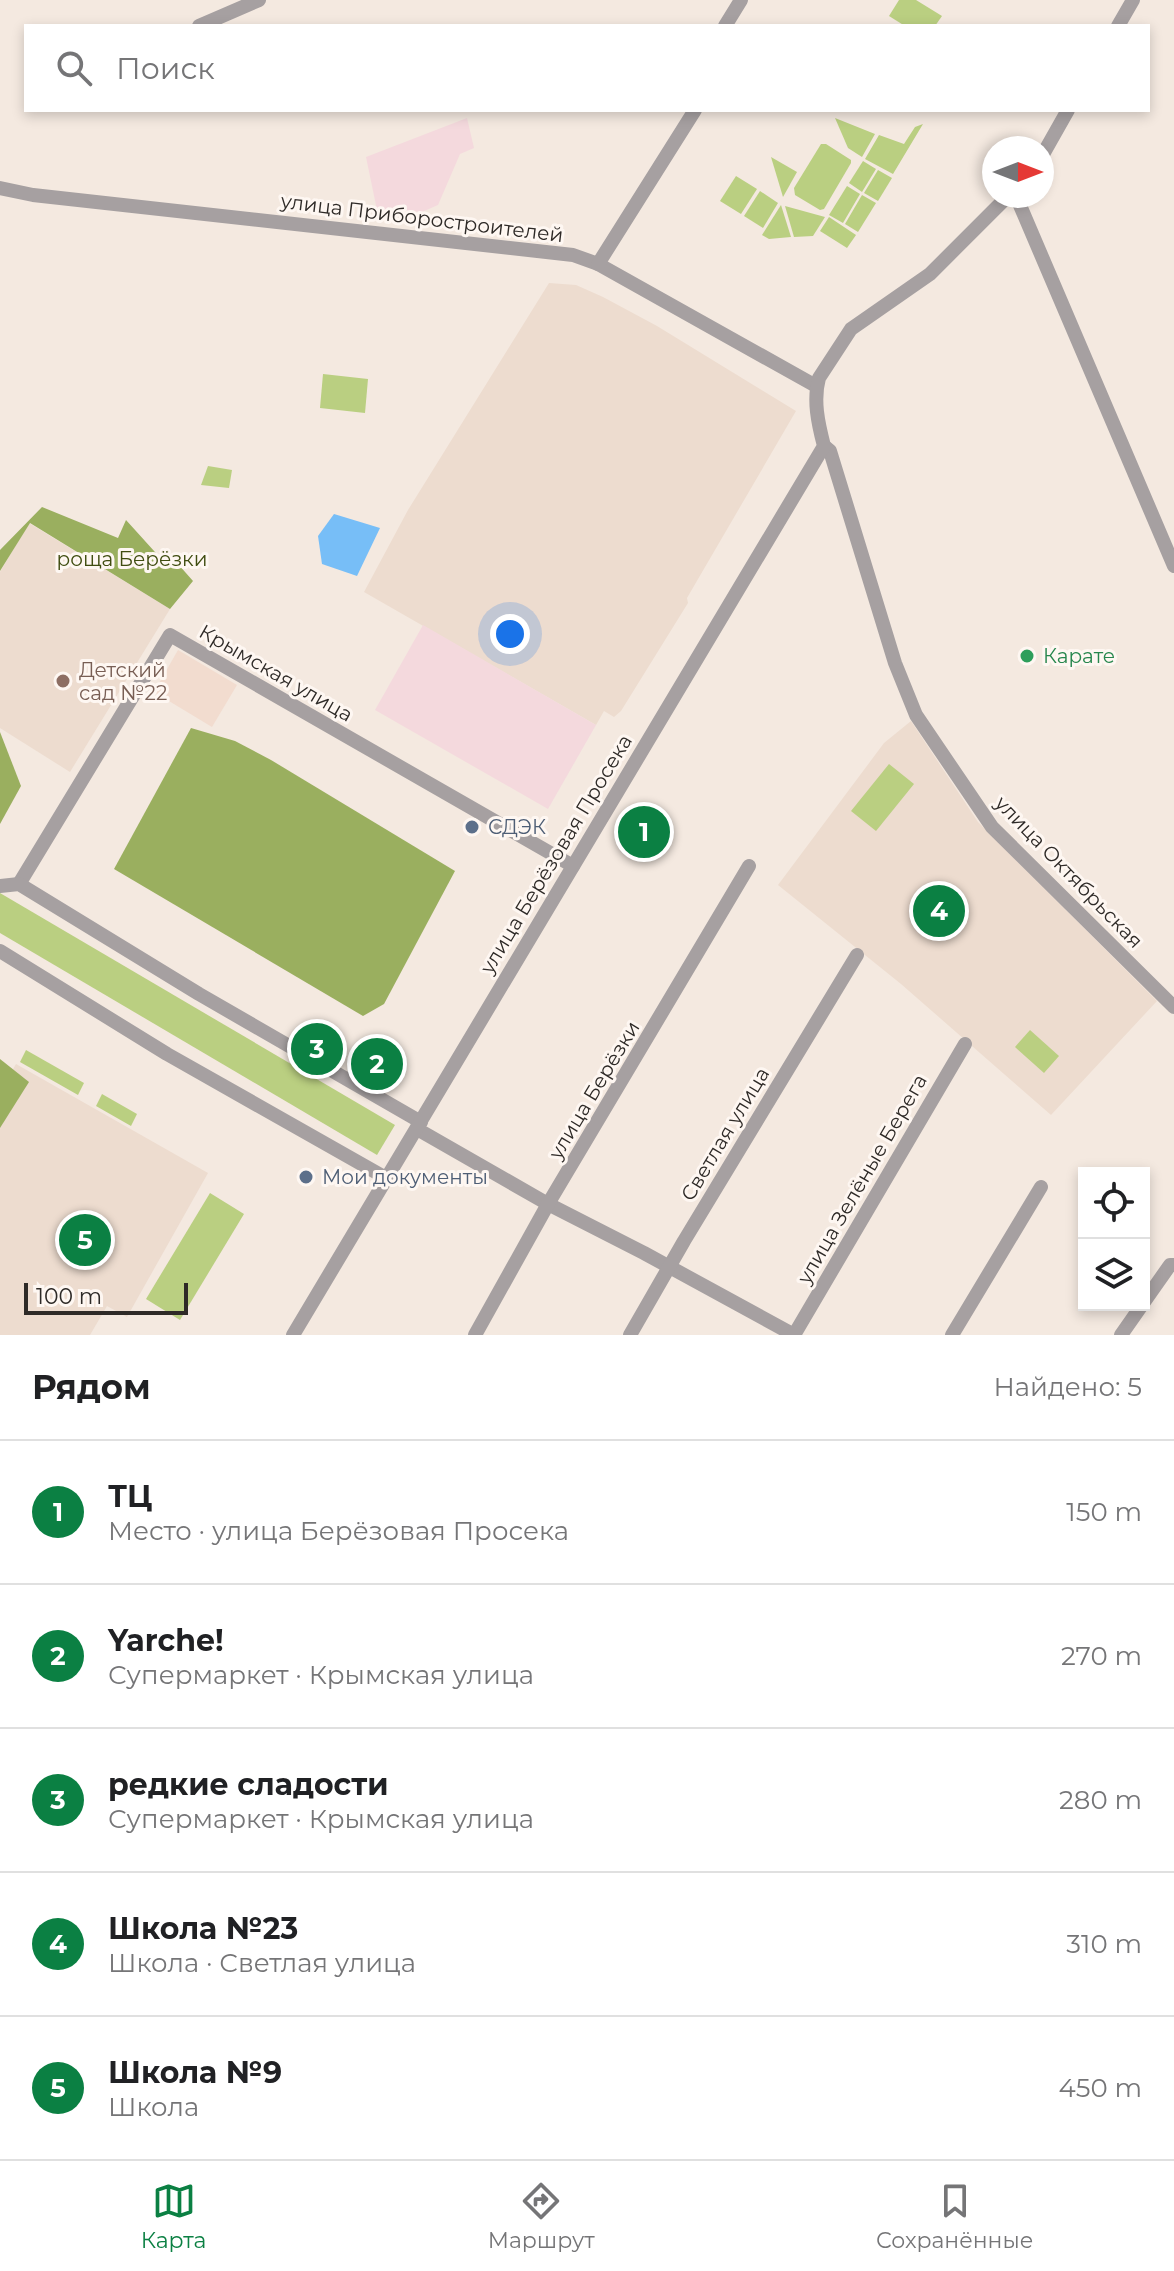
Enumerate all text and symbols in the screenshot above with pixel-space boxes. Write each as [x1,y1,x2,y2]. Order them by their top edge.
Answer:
search box [24,24,1150,112]
icon: search [52,46,96,90]
text: Поиск [116,50,215,87]
north arrow [982,136,1054,208]
street label: улица Приборостроителей [278,189,565,247]
park label: роща Берёзки [57,547,207,571]
your location [490,614,530,654]
street label: Крымская улица [195,619,357,727]
place label: Карате [1043,644,1115,668]
marker: Карате [1018,647,1036,665]
place label: Детский сад №22 [79,658,167,705]
marker: Детский сад №22 [54,672,72,690]
street label: улица Берёзовая Просека [474,730,637,979]
street label: улица Октябрьская [989,790,1148,953]
pin: 1 [618,802,670,862]
place label: СДЭК [488,815,546,839]
marker: СДЭК [463,818,481,836]
pin: 4 [913,881,965,941]
street label: улица Берёзки [543,1017,645,1164]
pin: 3 [291,1019,343,1079]
pin: 2 [351,1034,403,1094]
street label: Светлая улица [676,1063,774,1205]
street label: улица Зелёные Берега [792,1070,932,1289]
place label: Мои документы [322,1165,488,1189]
map controls [1078,1167,1150,1311]
button: locate [1078,1167,1150,1239]
marker: Мои документы [297,1168,315,1186]
pin: 5 [59,1210,111,1270]
button: layers [1078,1239,1150,1311]
scale bar [24,1279,188,1315]
text: 100 m [36,1283,102,1310]
text: Рядом [32,1366,151,1408]
text: Найдено: 5 [993,1371,1142,1403]
text: ТЦ [108,1478,152,1515]
text: 1 [53,1496,63,1528]
text: 150 m [1066,1496,1142,1528]
text: Место · улица Берёзовая Просека [108,1515,569,1547]
text: Yarche! [108,1622,224,1659]
text: 2 [50,1640,66,1672]
text: 270 m [1061,1640,1142,1672]
text: Супермаркет · Крымская улица [108,1659,534,1691]
text: редкие сладости [108,1766,389,1803]
text: 3 [50,1784,66,1816]
text: 280 m [1059,1784,1142,1816]
text: Супермаркет · Крымская улица [108,1803,534,1835]
text: Школа №23 [108,1910,298,1947]
text: 4 [49,1928,67,1960]
text: 310 m [1066,1928,1142,1960]
text: Школа · Светлая улица [108,1947,416,1979]
text: Школа №9 [108,2054,282,2091]
text: 5 [50,2072,66,2104]
text: 450 m [1059,2072,1142,2104]
text: Школа [108,2091,199,2123]
tab: Карта [141,2179,206,2254]
tab: Маршрут [488,2179,595,2254]
tab: Сохранённые [876,2179,1033,2254]

